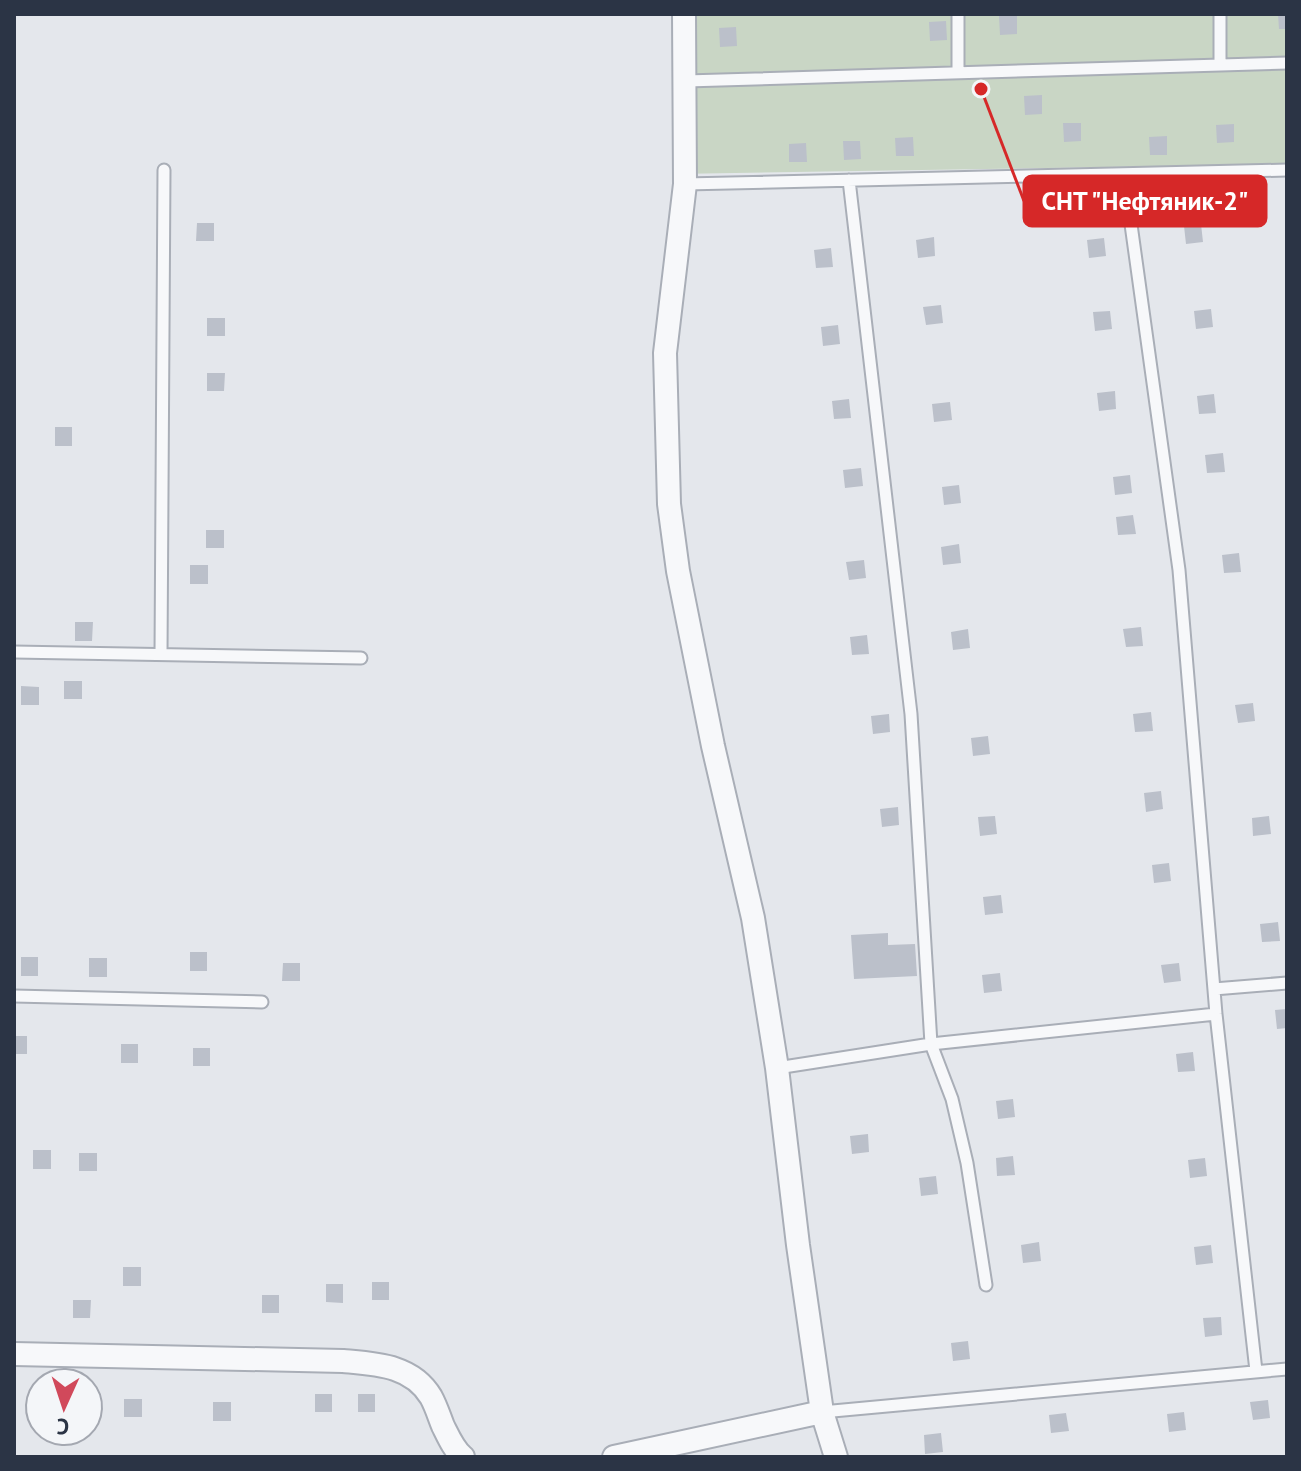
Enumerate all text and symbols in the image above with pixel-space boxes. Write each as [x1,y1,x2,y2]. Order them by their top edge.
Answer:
callout: СНТ "Нефтяник-2" [1024,176,1266,226]
text: СНТ "Нефтяник-2" [1041,184,1249,217]
north arrow [24,1367,104,1447]
text: С [56,1413,70,1441]

